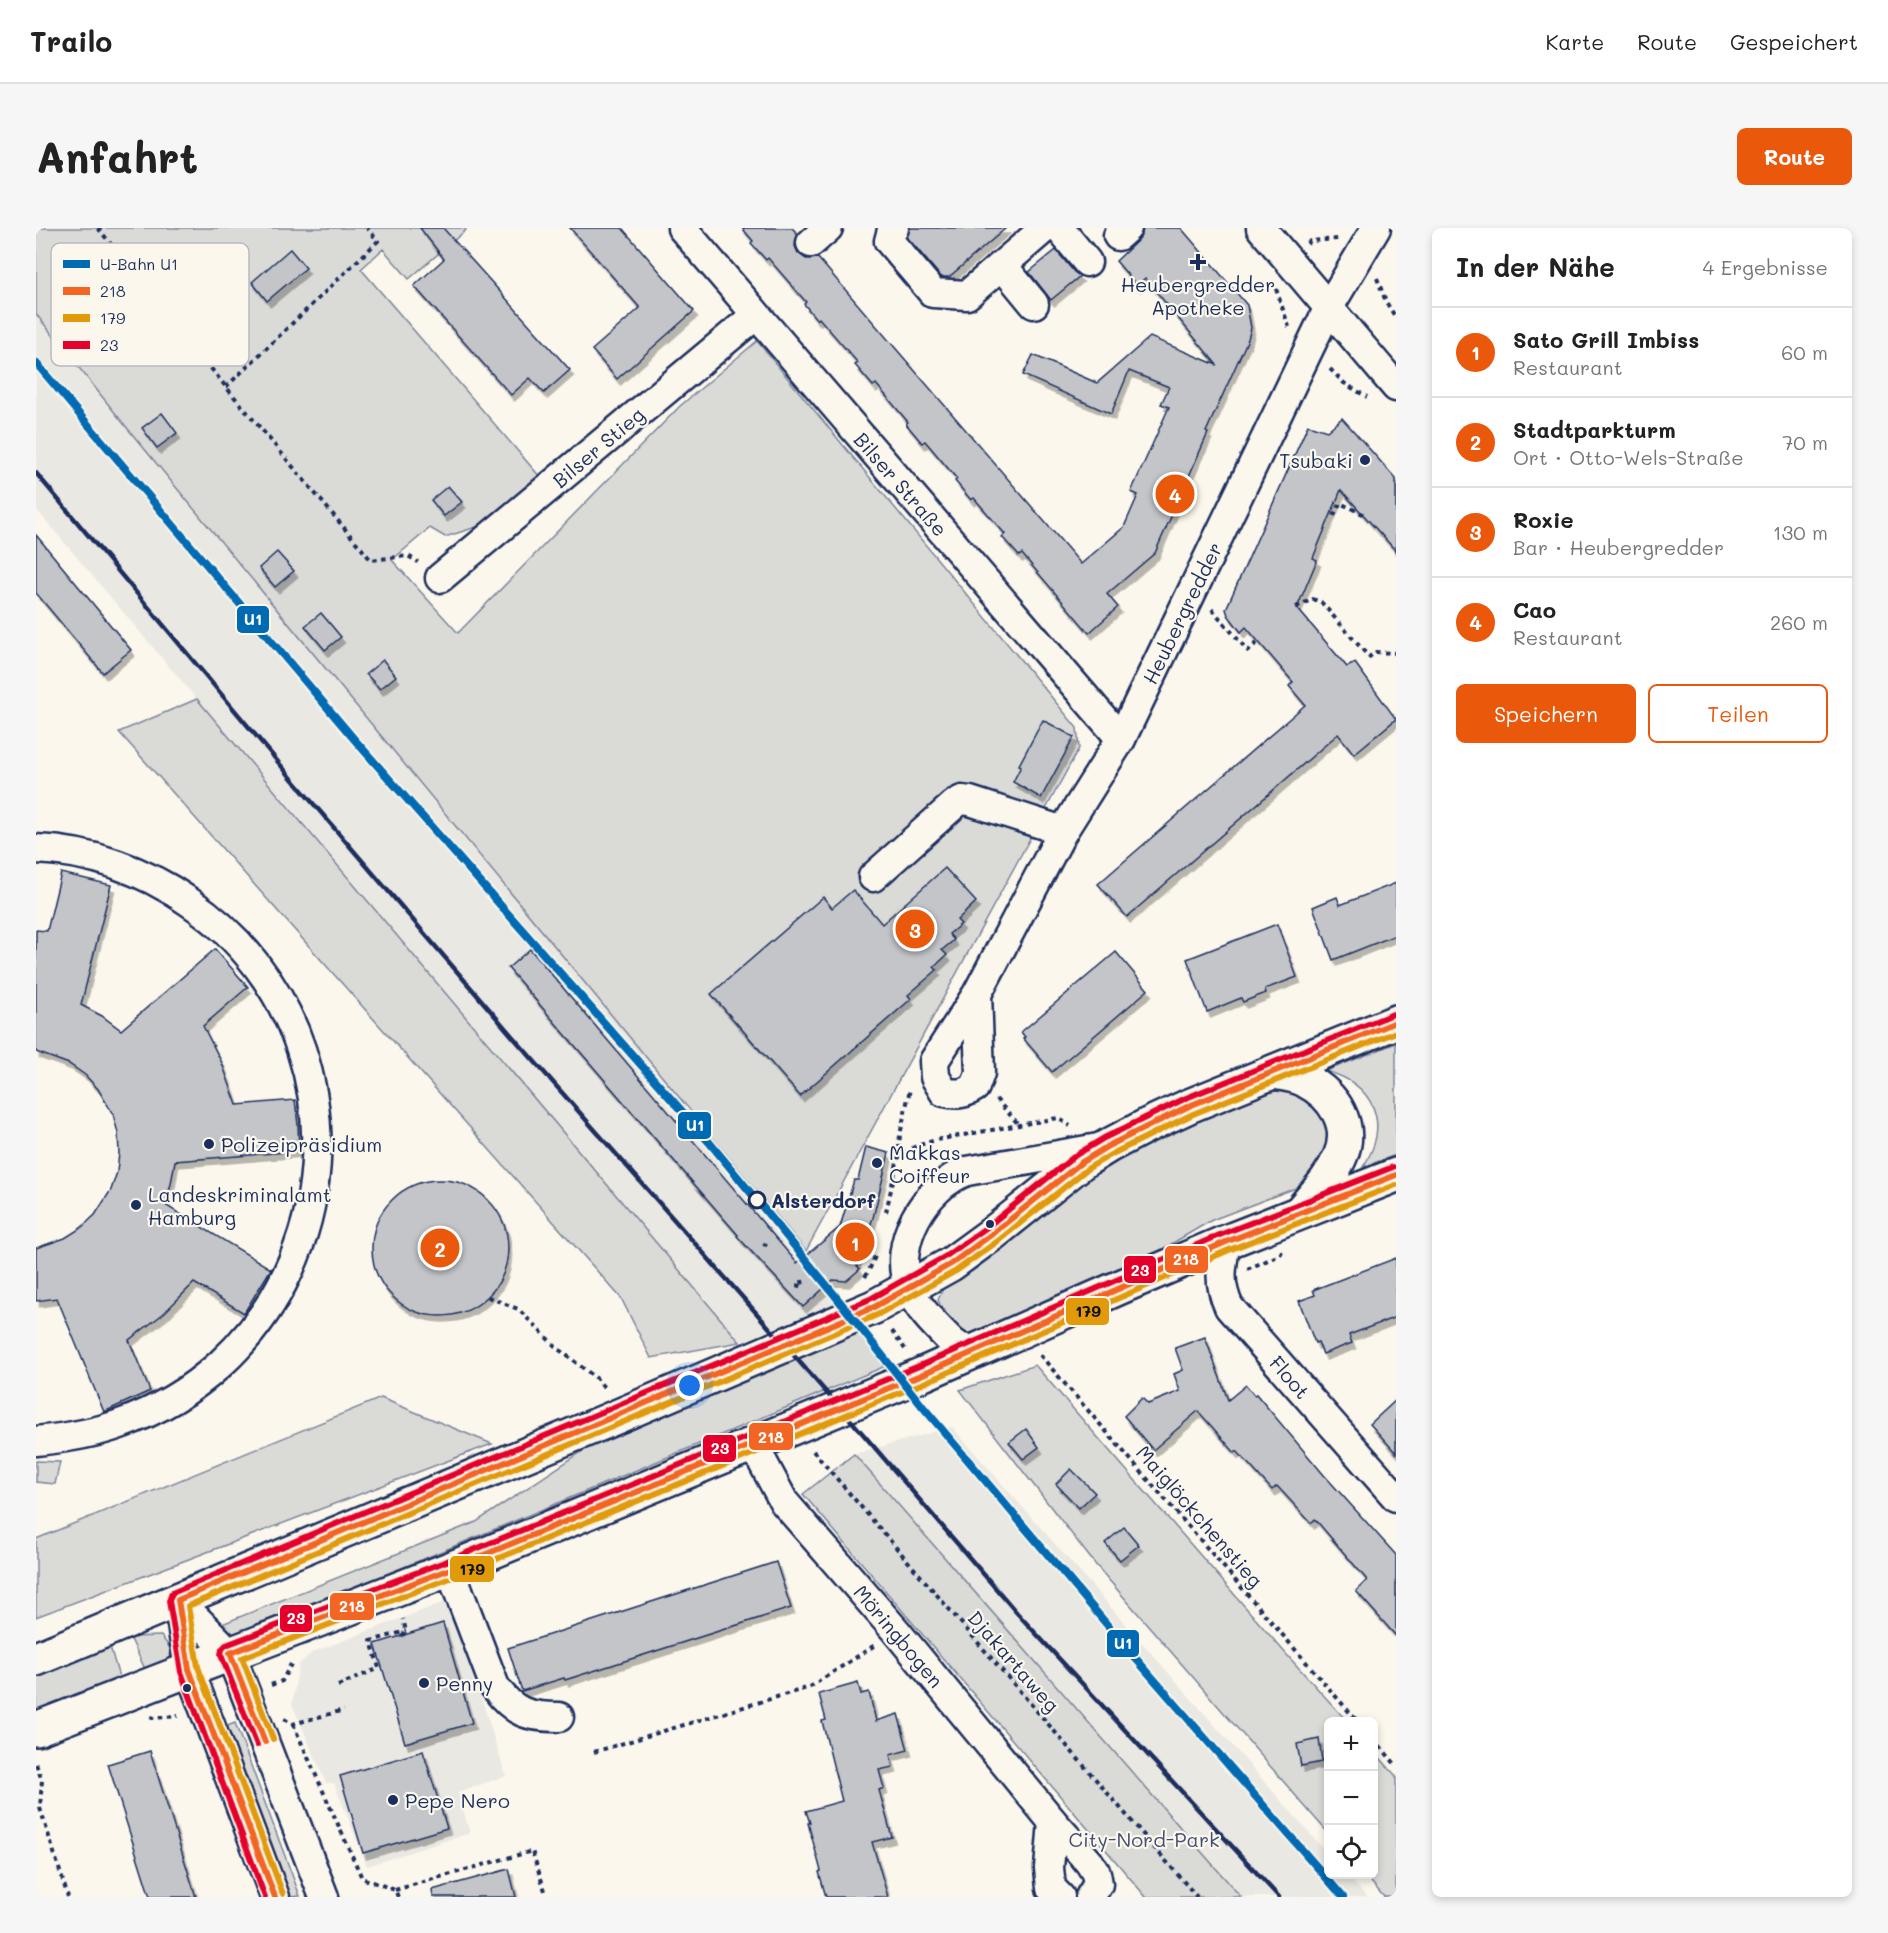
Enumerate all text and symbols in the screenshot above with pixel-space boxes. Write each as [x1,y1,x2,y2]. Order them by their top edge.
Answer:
text: Trailo [30,23,112,59]
text: Karte [1546,28,1604,55]
text: Route [1637,28,1697,55]
text: Gespeichert [1730,28,1858,55]
button: Route [1737,128,1852,185]
text: Anfahrt [36,129,198,184]
legend [51,243,249,366]
text: In der Nähe [1456,250,1615,284]
text: U-Bahn U1 [100,253,178,274]
text: 4 Ergebnisse [1703,254,1828,280]
marker: Heubergredder Apotheke [1191,255,1205,269]
place label: Heubergredder Apotheke [1121,271,1275,320]
text: 218 [100,280,126,301]
text: 179 [100,307,126,328]
text: Sato Grill Imbiss [1513,325,1699,354]
text: 23 [100,334,118,355]
text: 1 [1471,339,1480,365]
text: 60 m [1781,339,1828,365]
text: Restaurant [1513,354,1623,380]
street label: Bilser Stieg [547,401,649,493]
text: Stadtparkturm [1513,415,1676,444]
street label: Bilser Straße [849,427,953,541]
text: 2 [1470,429,1481,455]
text: 70 m [1782,429,1828,455]
text: Ort · Otto-Wels-Straße [1513,444,1744,470]
place label: Tsubaki [1279,447,1353,473]
marker: Tsubaki [1358,453,1372,467]
pin: 4 [1156,472,1194,516]
text: Roxie [1513,505,1574,534]
text: 3 [1470,519,1482,545]
text: 130 m [1773,519,1828,545]
text: Bar · Heubergredder [1513,534,1724,560]
street label: Heubergredder [1136,538,1228,688]
text: Cao [1513,595,1556,624]
line badge: U1 [236,605,270,634]
text: U1 [244,608,262,629]
text: 4 [1469,609,1482,635]
text: 260 m [1770,609,1828,635]
text: Restaurant [1513,624,1623,650]
button: Speichern [1456,684,1636,743]
button: Teilen [1648,684,1828,743]
pin: 3 [896,906,934,952]
line badge: U1 [677,1111,712,1140]
text: U1 [686,1114,704,1135]
place label: Polizeipräsidium [221,1131,382,1157]
marker: Polizeipräsidium [202,1137,216,1151]
place label: Makkas Coiffeur [889,1139,970,1188]
marker: Makkas Coiffeur [870,1156,884,1170]
place label: Landeskriminalamt Hamburg [148,1181,331,1230]
place label: Alsterdorf [771,1187,876,1213]
marker: Alsterdorf [748,1191,766,1209]
marker: Landeskriminalamt Hamburg [129,1198,143,1212]
unlabelled marker [984,1218,996,1230]
pin: 1 [836,1220,874,1264]
pin: 2 [420,1226,460,1270]
line badge: 218 [1164,1245,1209,1274]
text: 218 [1173,1248,1199,1269]
line badge: 23 [1123,1255,1157,1284]
text: 23 [1131,1259,1150,1280]
line badge: 179 [1065,1297,1110,1326]
text: 179 [1075,1300,1101,1321]
street label: Floot [1264,1350,1316,1404]
your location [675,1371,704,1400]
line badge: 218 [748,1422,794,1451]
text: 218 [758,1426,784,1447]
line badge: 23 [702,1434,737,1463]
text: 23 [711,1437,730,1458]
street label: Maiglöckchenstieg [1131,1439,1269,1593]
line badge: 179 [449,1555,495,1583]
text: 179 [459,1558,485,1579]
street label: Möringbogen [848,1579,950,1693]
line badge: 218 [329,1592,375,1621]
text: 218 [339,1595,365,1616]
line badge: 23 [279,1604,313,1633]
street label: Djakartaweg [963,1605,1065,1717]
text: 23 [287,1607,306,1628]
line badge: U1 [1106,1629,1140,1658]
text: U1 [1114,1632,1132,1653]
place label: Penny [436,1670,493,1696]
marker: Penny [417,1676,431,1690]
unlabelled marker [181,1682,193,1694]
map controls [1324,1717,1378,1879]
button: + [1324,1717,1378,1771]
button: − [1324,1771,1378,1825]
place label: Pepe Nero [405,1787,510,1813]
marker: Pepe Nero [386,1793,400,1807]
button: locate [1324,1825,1378,1879]
park label: City-Nord-Park [1068,1826,1220,1852]

